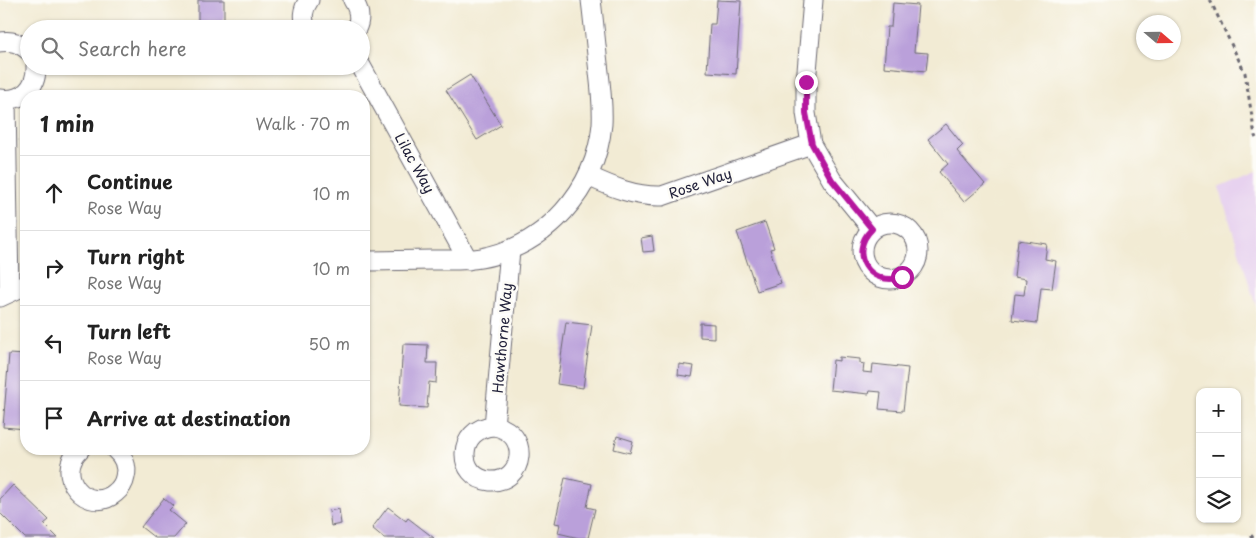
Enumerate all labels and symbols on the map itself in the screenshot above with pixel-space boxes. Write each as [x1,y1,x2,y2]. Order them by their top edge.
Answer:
north arrow [1136,15,1181,60]
route end [795,71,818,94]
street label: Lilac Way [390,129,440,197]
street label: Rose Way [666,162,734,204]
route start [891,266,914,289]
street label: Hawthorne Way [487,282,517,394]

